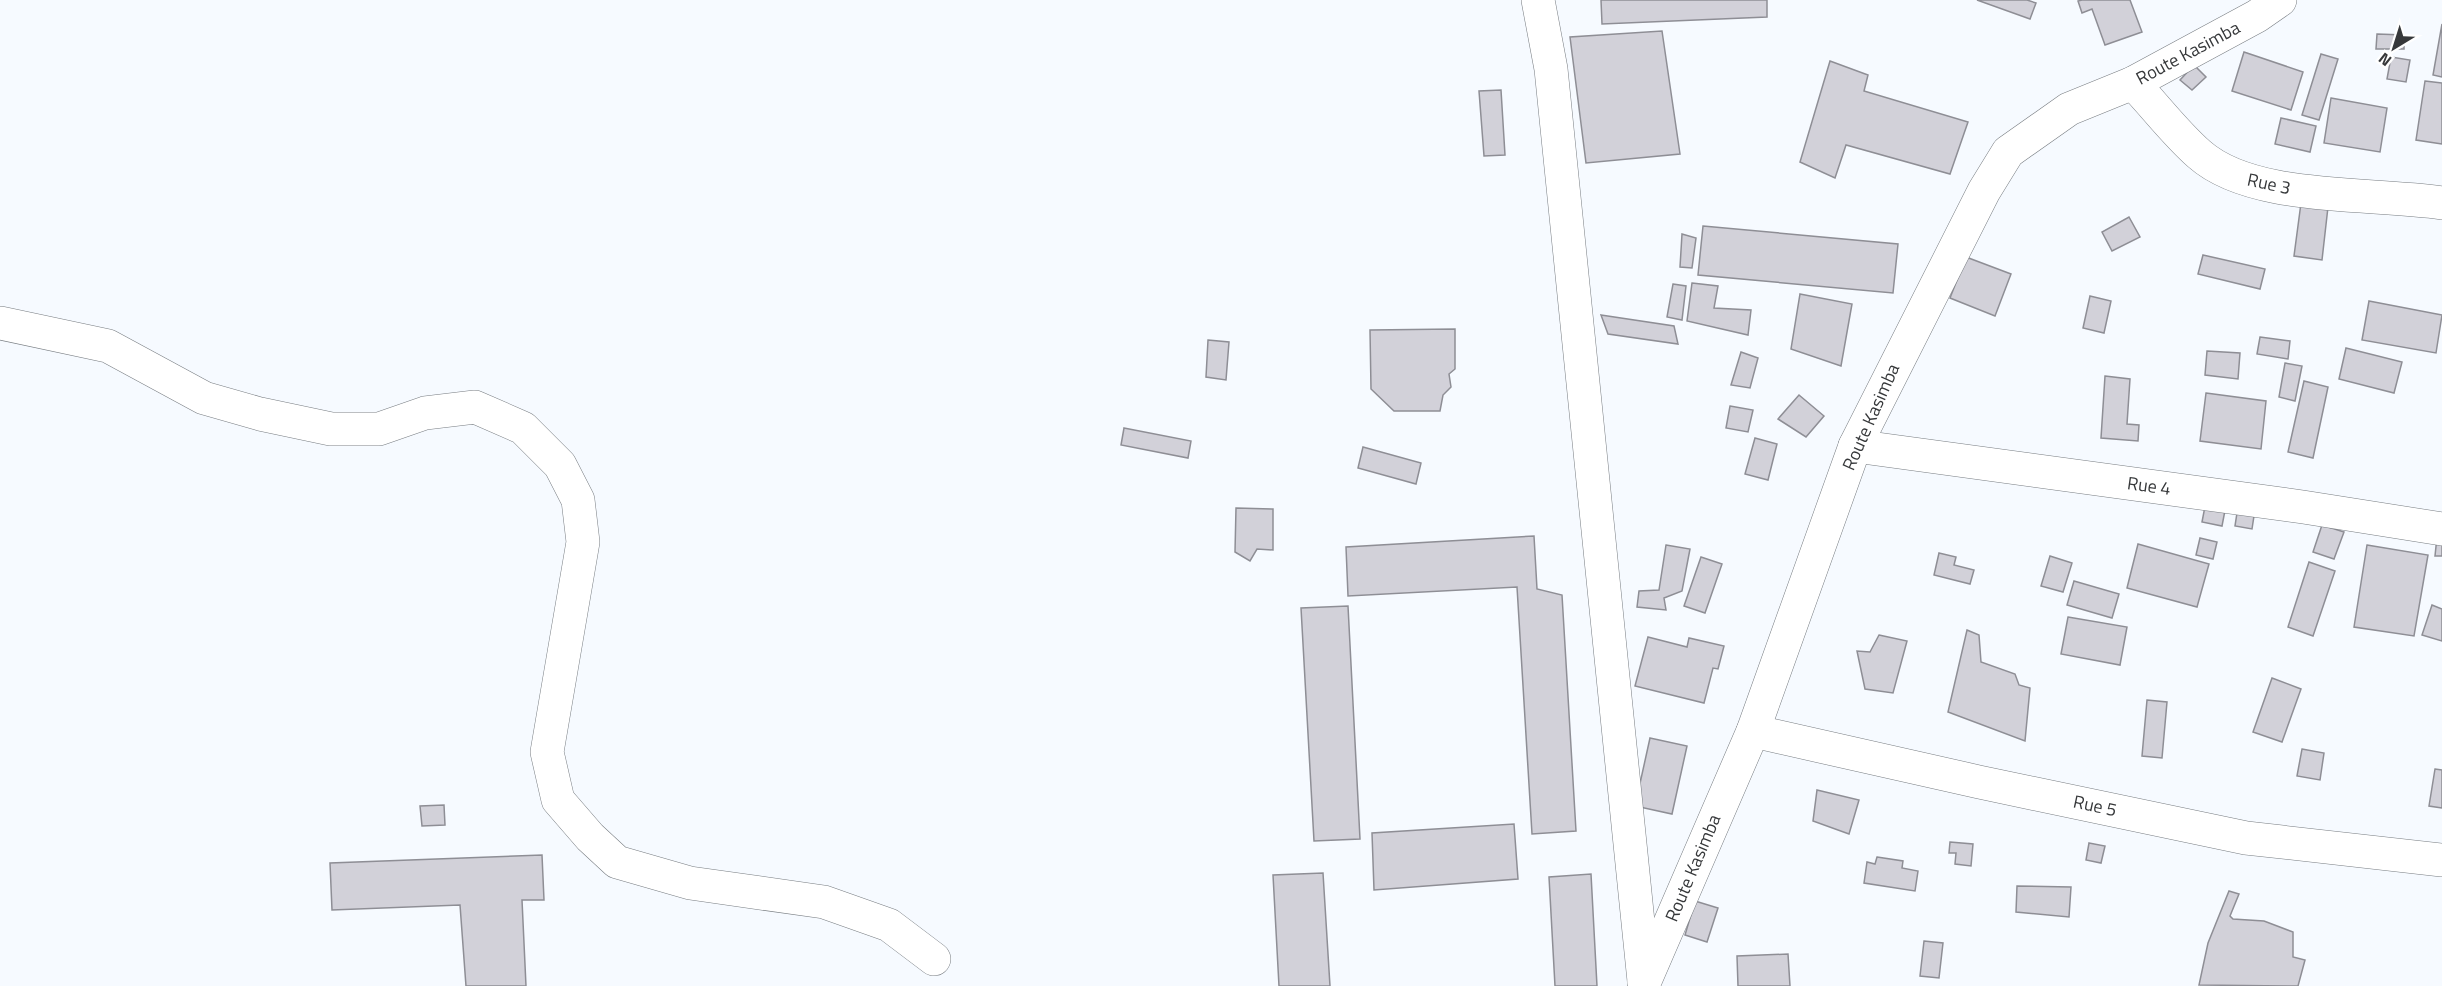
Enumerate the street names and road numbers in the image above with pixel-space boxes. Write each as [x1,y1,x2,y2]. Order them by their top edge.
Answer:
street label: Route Kasimba [2131,14,2245,91]
street label: Rue 3 [2245,166,2293,201]
street label: Route Kasimba [1835,359,1906,475]
street label: Rue 4 [2126,469,2173,502]
street label: Rue 5 [2071,788,2119,823]
street label: Route Kasimba [1658,810,1727,926]

